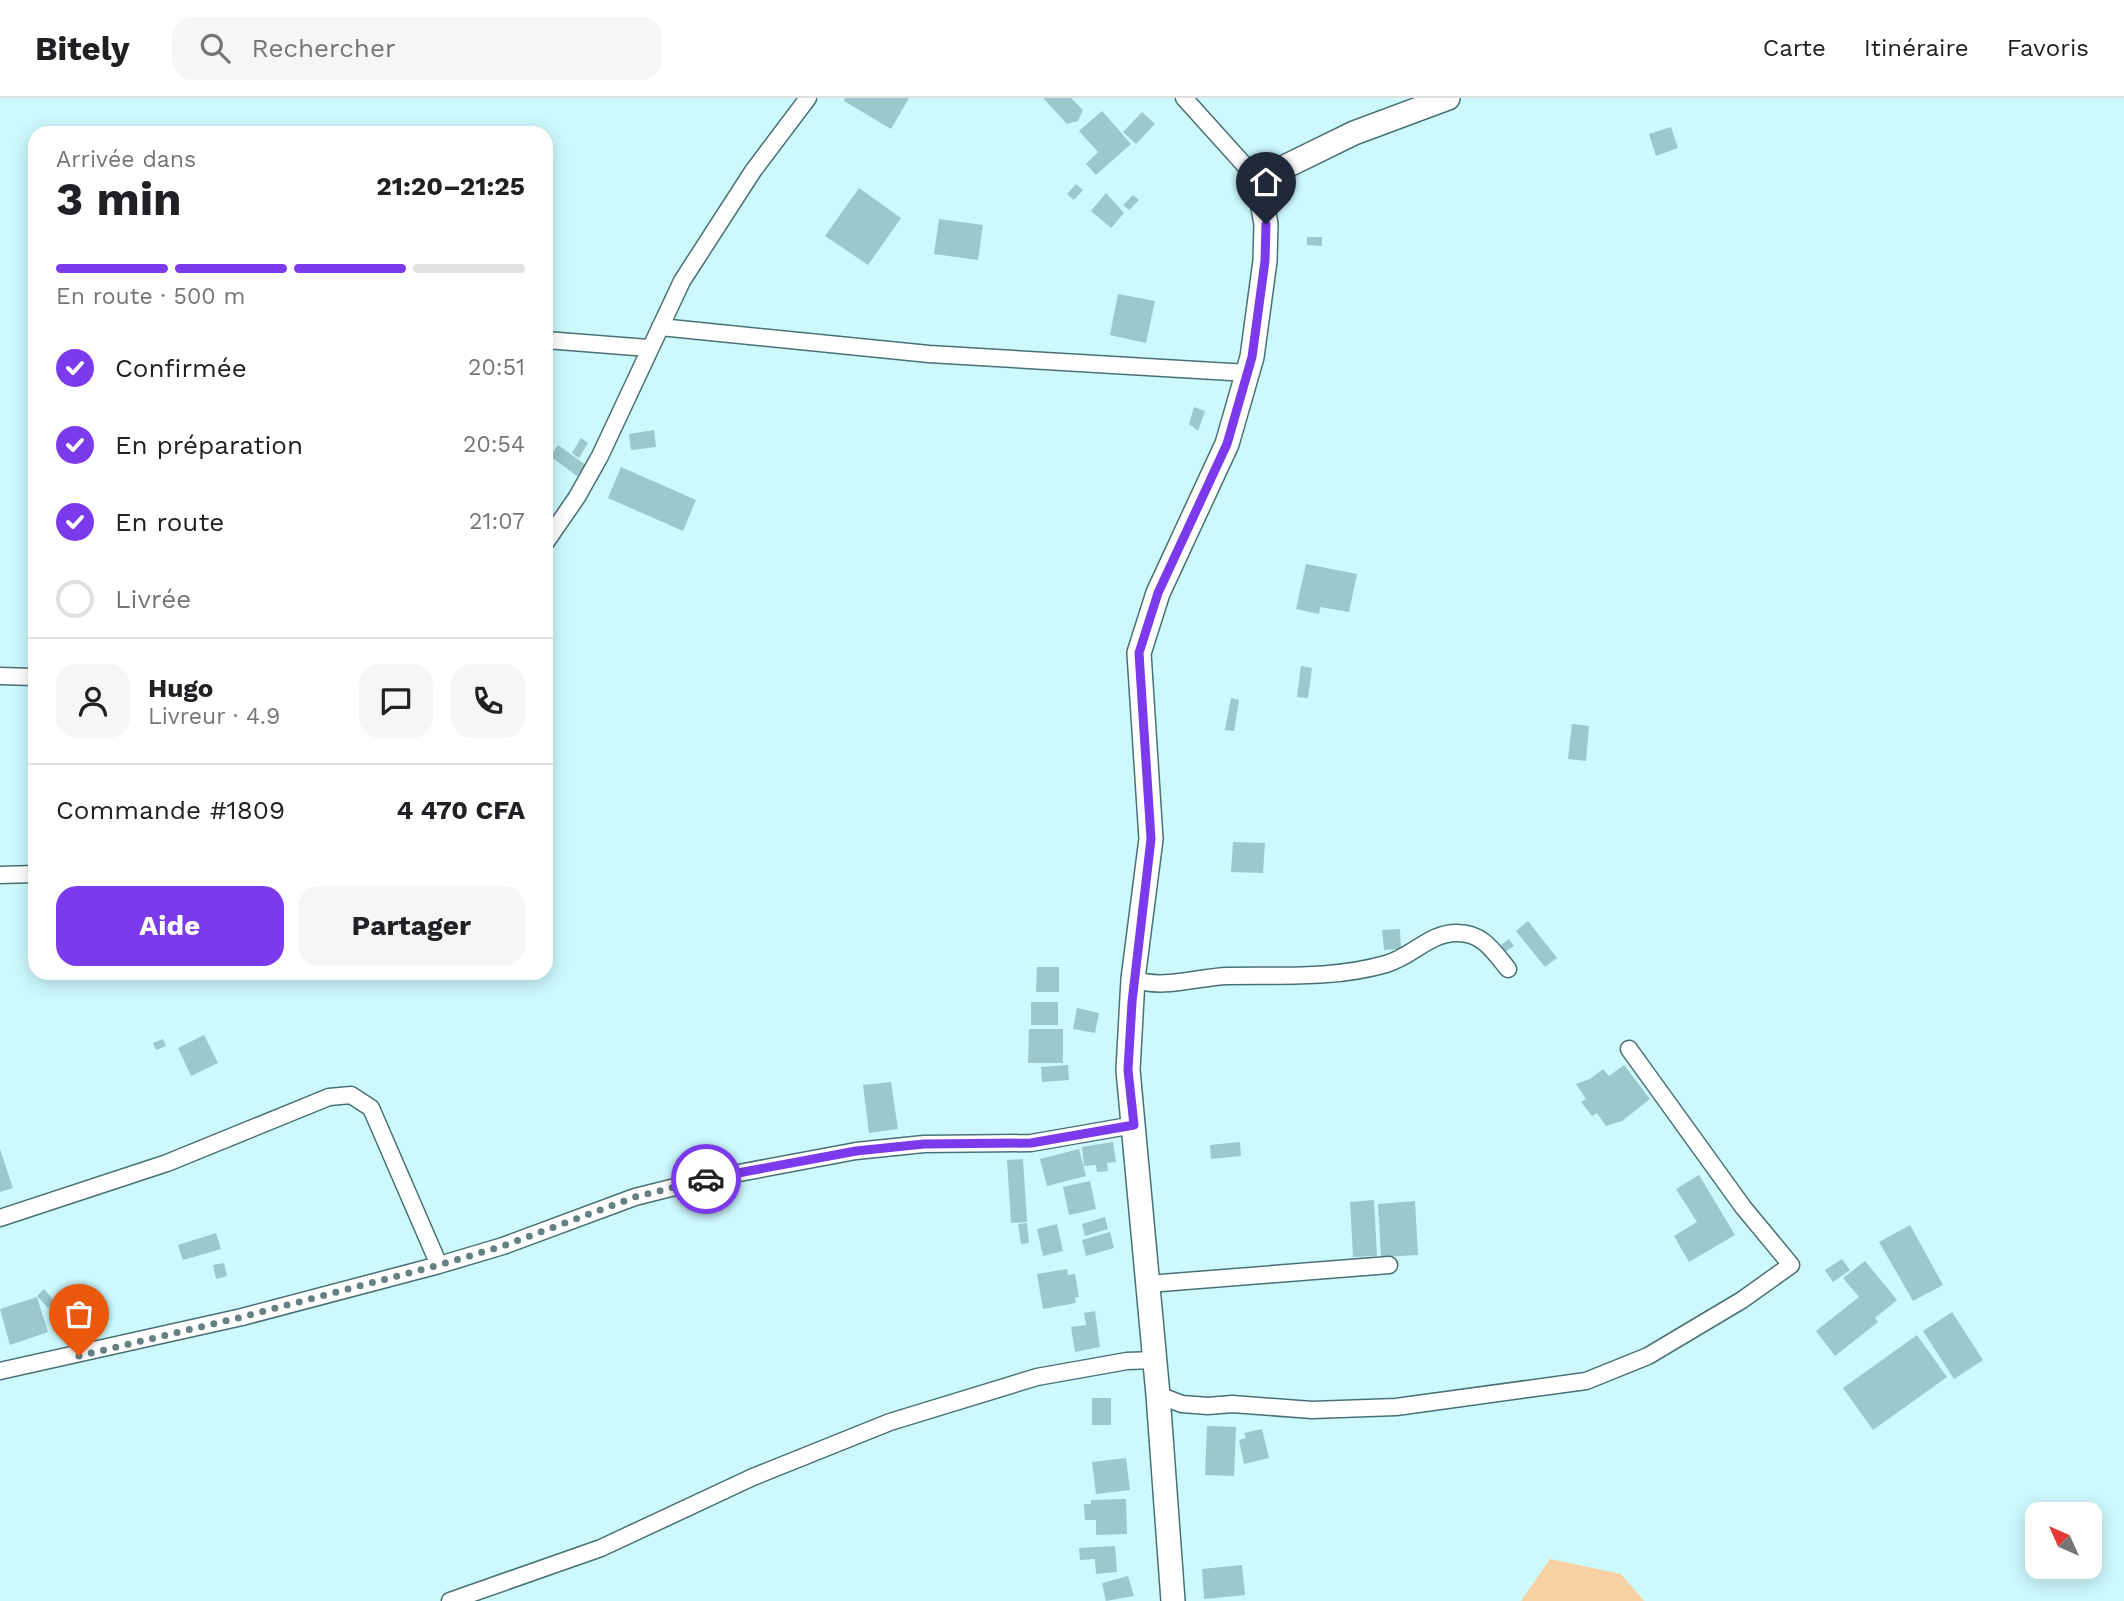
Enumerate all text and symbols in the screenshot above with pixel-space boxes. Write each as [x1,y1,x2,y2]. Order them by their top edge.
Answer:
search box [172,17,662,80]
text: Bitely [35,29,130,68]
icon: search [196,29,234,67]
text: Rechercher [252,33,396,63]
text: Carte [1763,34,1826,62]
text: Itinéraire [1864,34,1969,62]
text: Favoris [2007,34,2089,62]
text: Arrivée dans [56,146,196,173]
pin [1236,152,1296,224]
icon: home [1247,163,1285,201]
text: 21:20–21:25 [376,171,525,201]
text: 3 min [56,172,182,226]
text: En route · 500 m [56,283,245,310]
icon: check [56,349,94,387]
text: Confirmée [115,353,247,383]
text: 20:51 [468,354,525,381]
icon: check [56,426,94,464]
text: En préparation [115,430,303,460]
text: 20:54 [463,431,525,458]
icon: check [56,503,94,541]
text: En route [115,507,224,537]
text: 21:07 [469,508,525,535]
text: Livrée [115,584,191,614]
button: person [56,664,130,738]
button: chat [359,664,433,738]
button: phone [451,664,525,738]
text: Hugo [148,673,213,703]
text: Livreur · 4.9 [148,703,280,730]
text: Commande #1809 [56,795,285,825]
text: 4 470 CFA [396,795,525,825]
button: Aide [56,886,284,966]
button: Partager [298,886,525,966]
courier [671,1144,741,1214]
icon: car [687,1160,725,1198]
pin [49,1284,109,1356]
icon: bag [60,1295,98,1333]
north arrow [2025,1502,2102,1578]
map controls [2025,1502,2102,1579]

